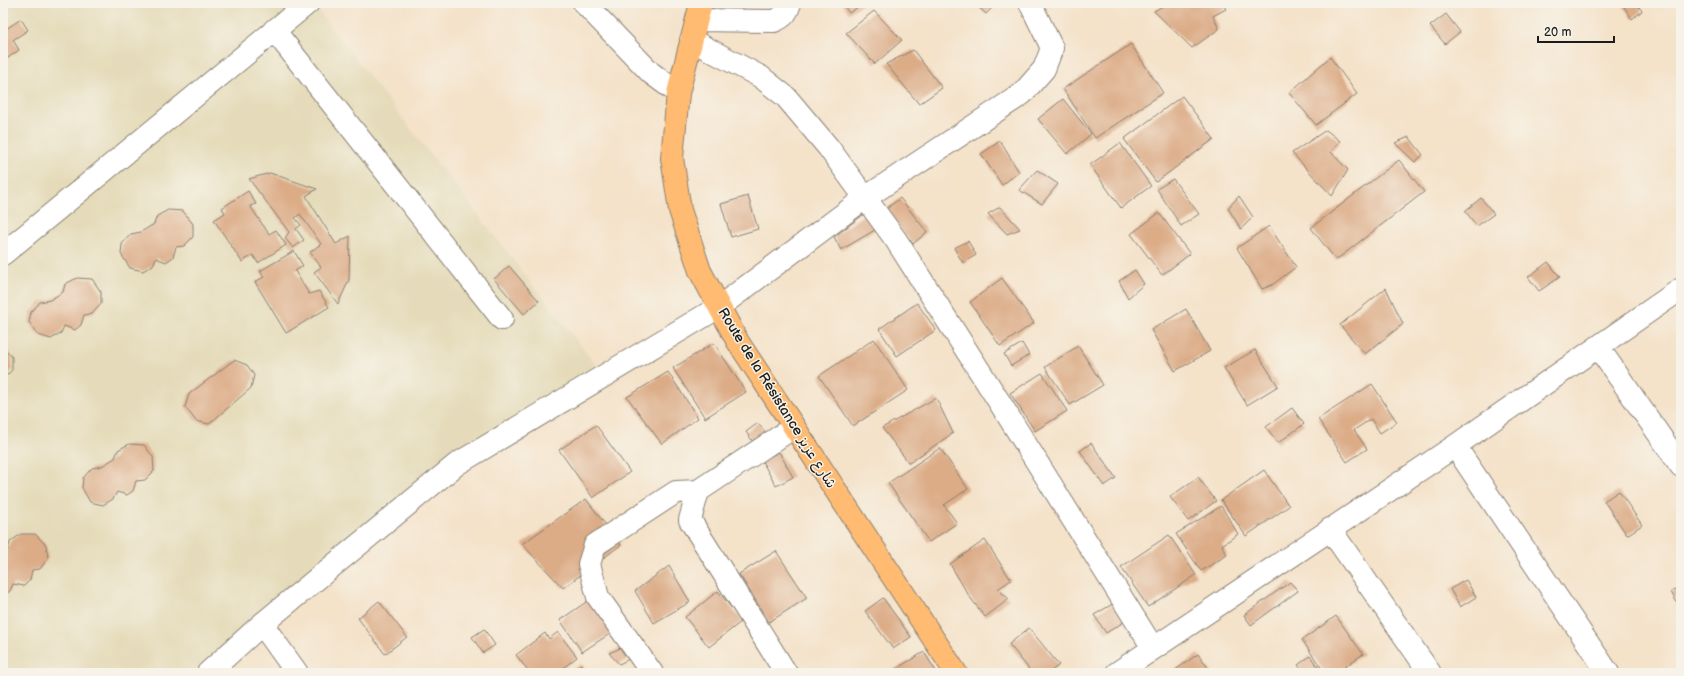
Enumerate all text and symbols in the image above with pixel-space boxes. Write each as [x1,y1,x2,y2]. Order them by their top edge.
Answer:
scale bar [1538,18,1614,44]
text: 20 m [1544,25,1571,40]
street label: Route de la Résistance شارع عزيز [713,305,840,492]

